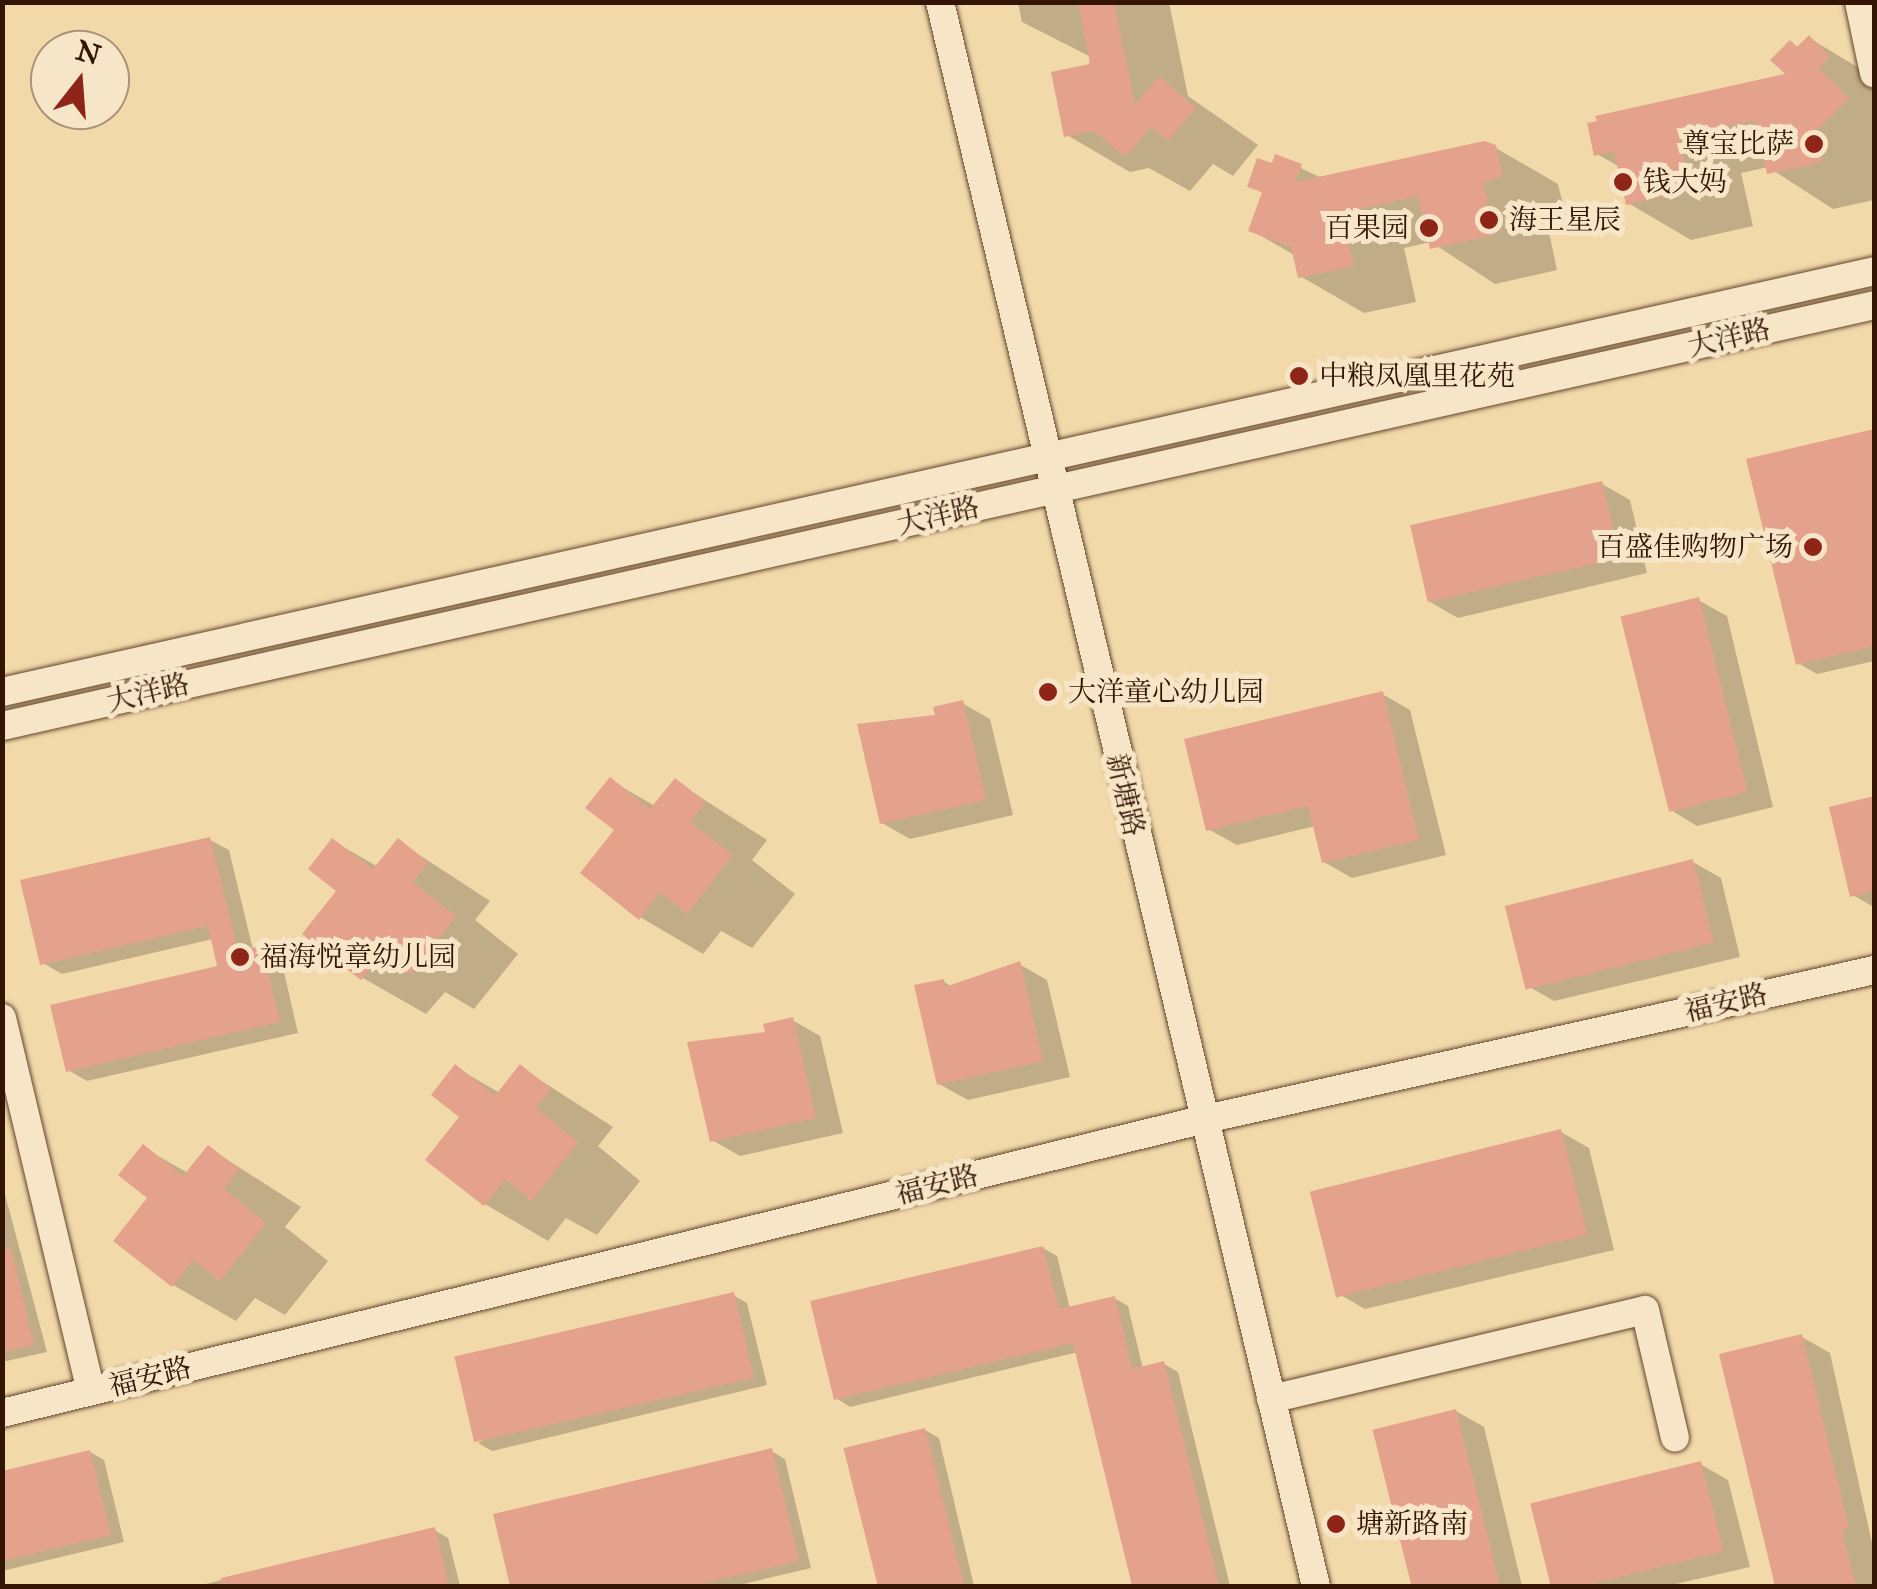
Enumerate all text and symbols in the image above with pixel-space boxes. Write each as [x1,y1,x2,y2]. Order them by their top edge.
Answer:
north arrow [30,30,130,130]
text: N [72,33,105,73]
place label: 尊宝比萨 [1682,127,1794,161]
marker: 尊宝比萨 [1803,133,1825,155]
place label: 钱大妈 [1643,165,1727,199]
marker: 钱大妈 [1612,171,1634,193]
place label: 海王星辰 [1509,203,1621,237]
marker: 海王星辰 [1478,209,1500,231]
place label: 百果园 [1325,211,1409,245]
marker: 百果园 [1418,217,1440,239]
street label: 大洋路 [1684,312,1774,364]
place label: 中粮凤凰里花苑 [1319,359,1515,393]
marker: 中粮凤凰里花苑 [1288,365,1310,387]
street label: 大洋路 [893,490,983,542]
place label: 百盛佳购物广场 [1597,530,1793,564]
marker: 百盛佳购物广场 [1802,536,1824,558]
street label: 大洋路 [103,667,193,719]
place label: 大洋童心幼儿园 [1068,675,1264,709]
marker: 大洋童心幼儿园 [1037,681,1059,703]
street label: 新塘路 [1099,750,1151,840]
place label: 福海悦章幼儿园 [260,940,456,974]
marker: 福海悦章幼儿园 [229,946,251,968]
street label: 福安路 [1681,977,1771,1029]
street label: 福安路 [892,1159,982,1211]
street label: 福安路 [105,1351,195,1403]
place label: 塘新路南 [1356,1507,1468,1541]
marker: 塘新路南 [1325,1513,1347,1535]

